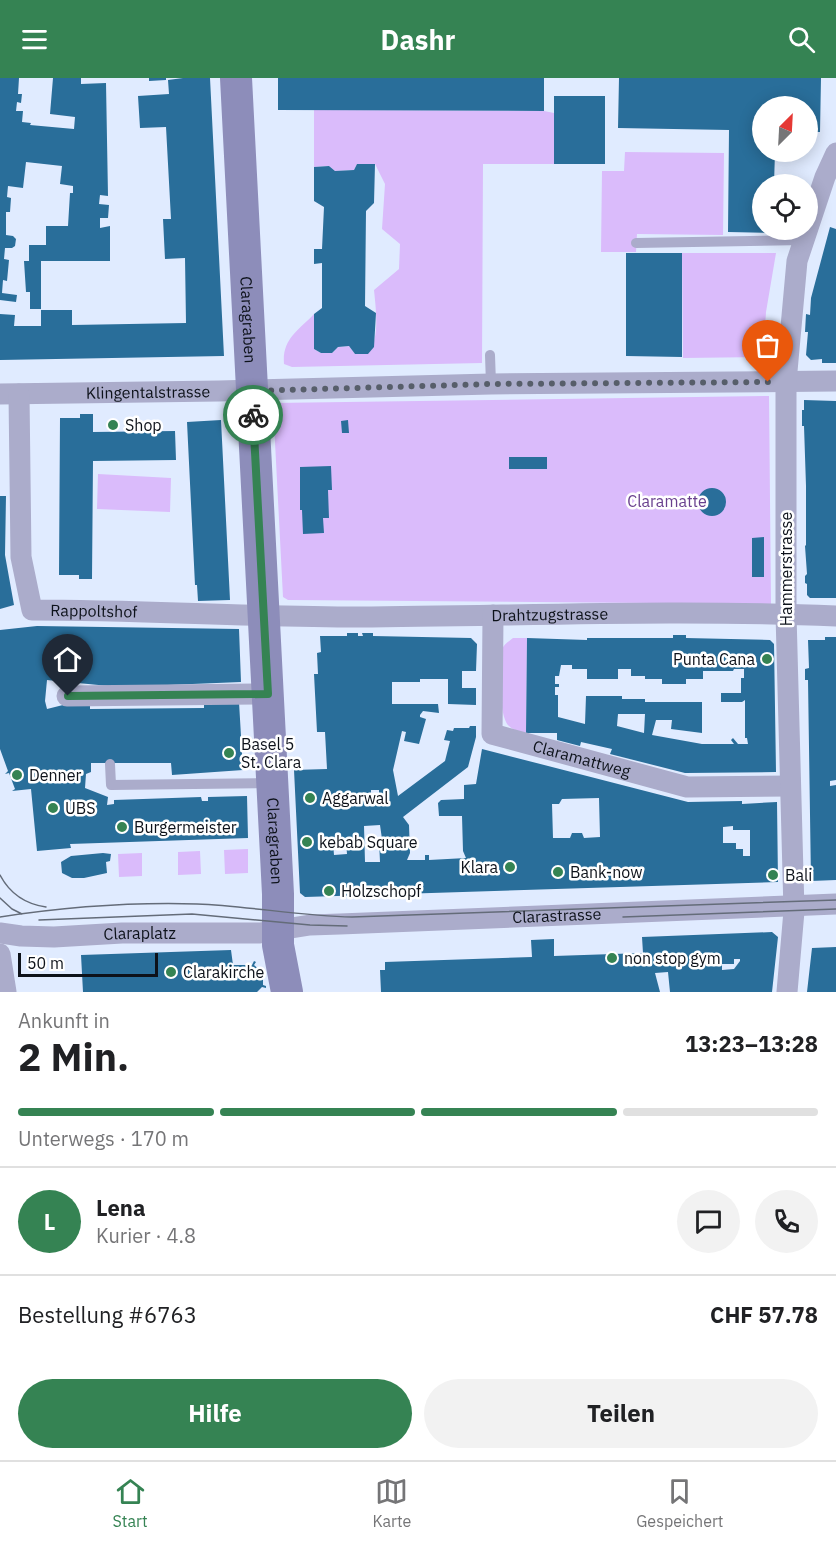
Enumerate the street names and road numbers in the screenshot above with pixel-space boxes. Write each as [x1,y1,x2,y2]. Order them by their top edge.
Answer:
street label: Claragraben [236,276,261,364]
street label: Klingentalstrasse [86,381,211,403]
street label: Hammerstrasse [776,512,796,626]
street label: Rappoltshof [50,600,138,622]
street label: Drahtzugstrasse [491,603,608,625]
street label: Claramattweg [531,736,633,781]
street label: Claragraben [263,797,287,885]
street label: Clarastrasse [512,903,602,927]
street label: Claraplatz [103,923,176,944]

